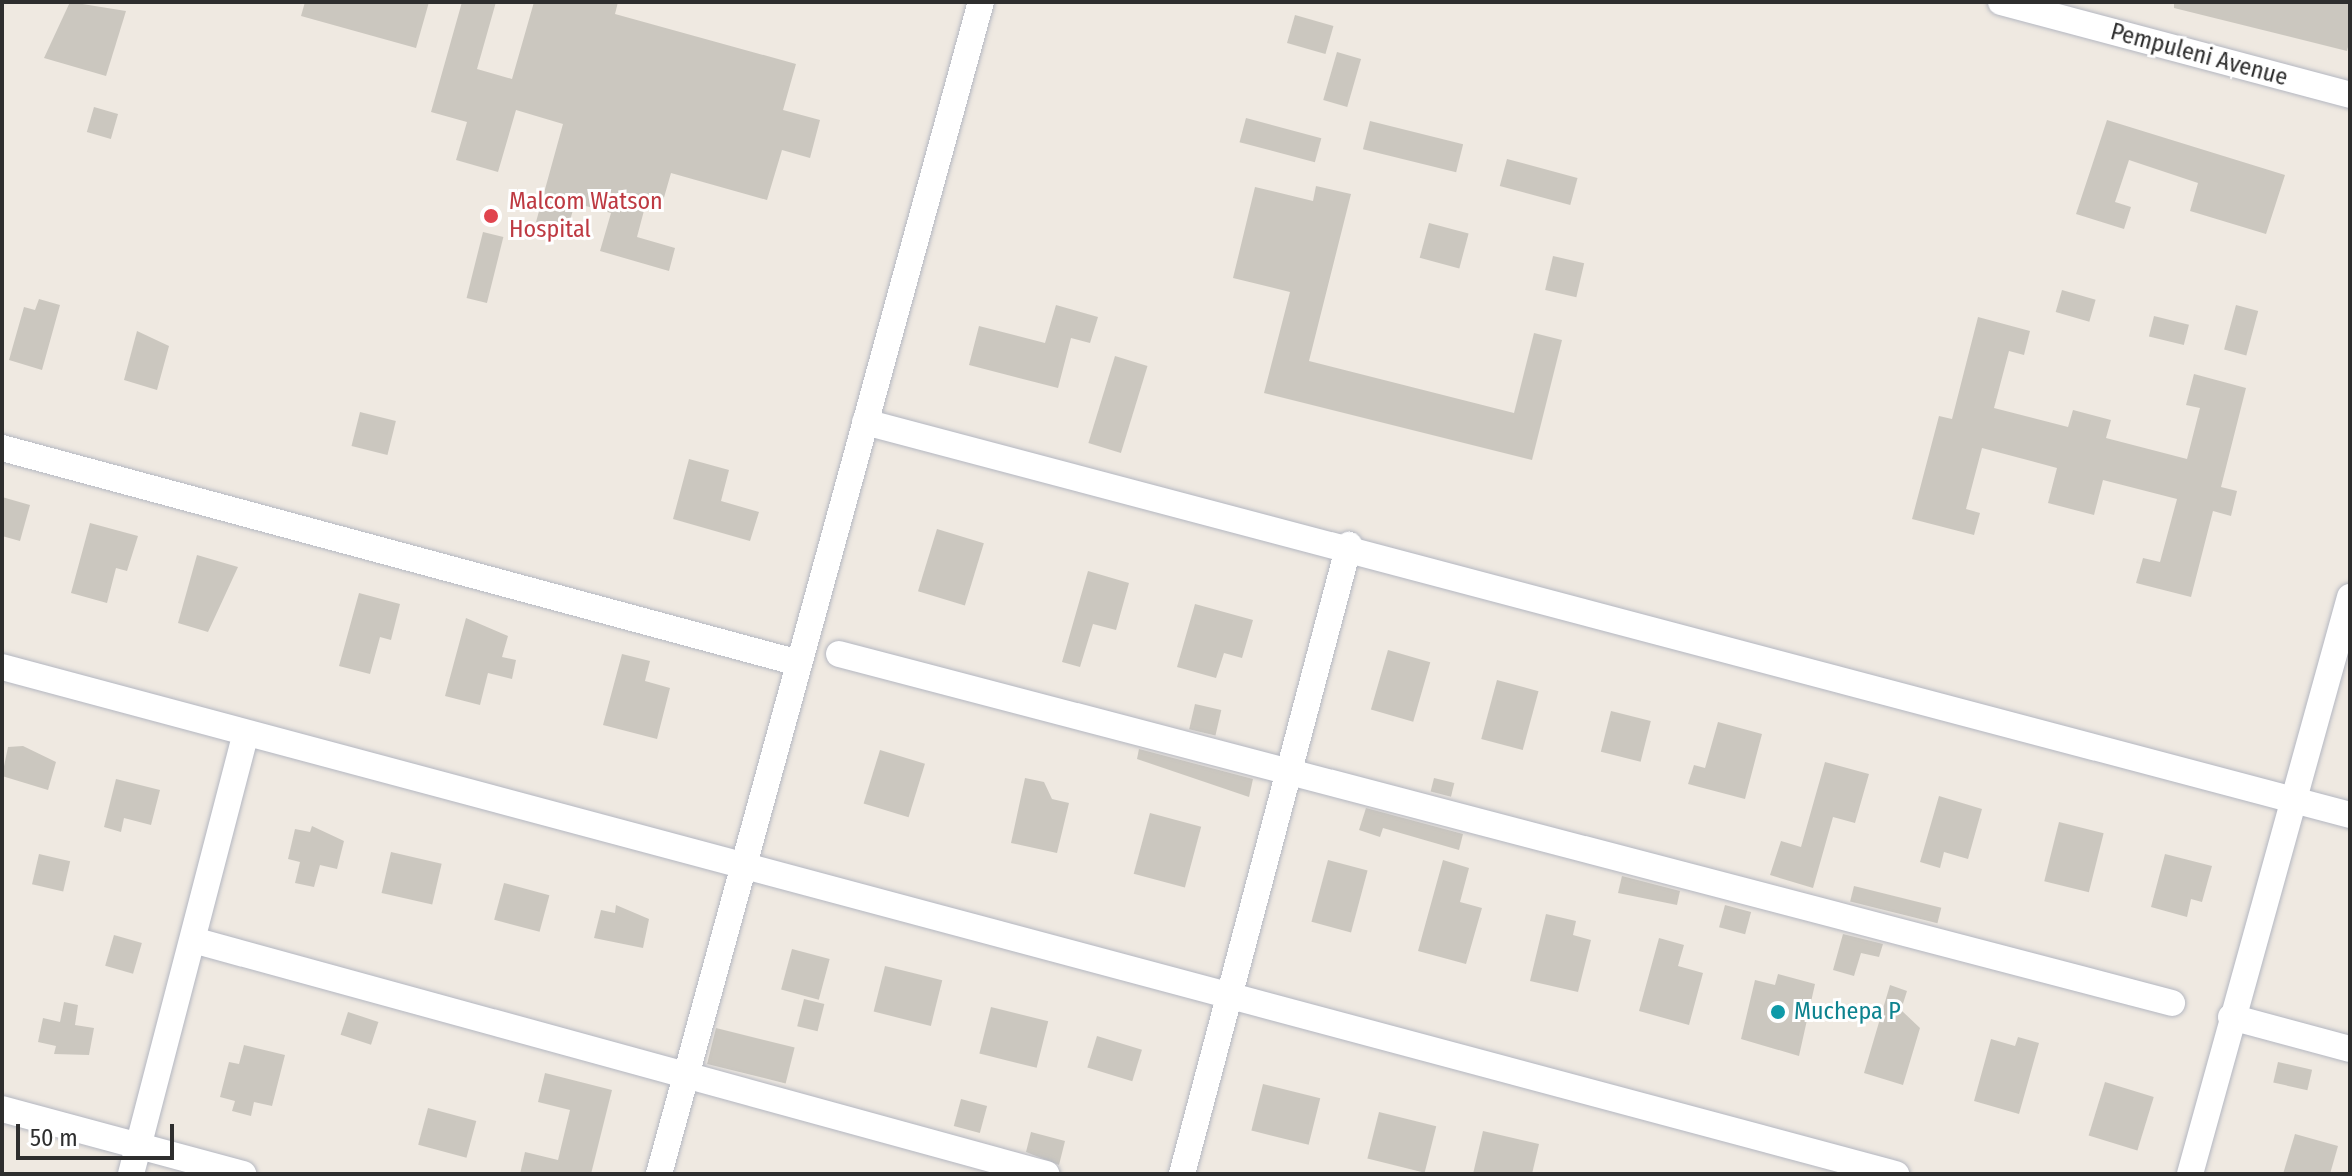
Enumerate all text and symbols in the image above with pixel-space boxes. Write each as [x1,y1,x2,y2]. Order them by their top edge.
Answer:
street label: Pempuleni Avenue [2107,18,2291,92]
place label: Malcom Watson Hospital [509,188,663,244]
marker: Malcom Watson Hospital [480,205,502,227]
place label: Muchepa P [1794,998,1901,1026]
marker: Muchepa P [1769,1003,1787,1021]
scale bar [20,1108,178,1158]
text: 50 m [30,1124,78,1152]

